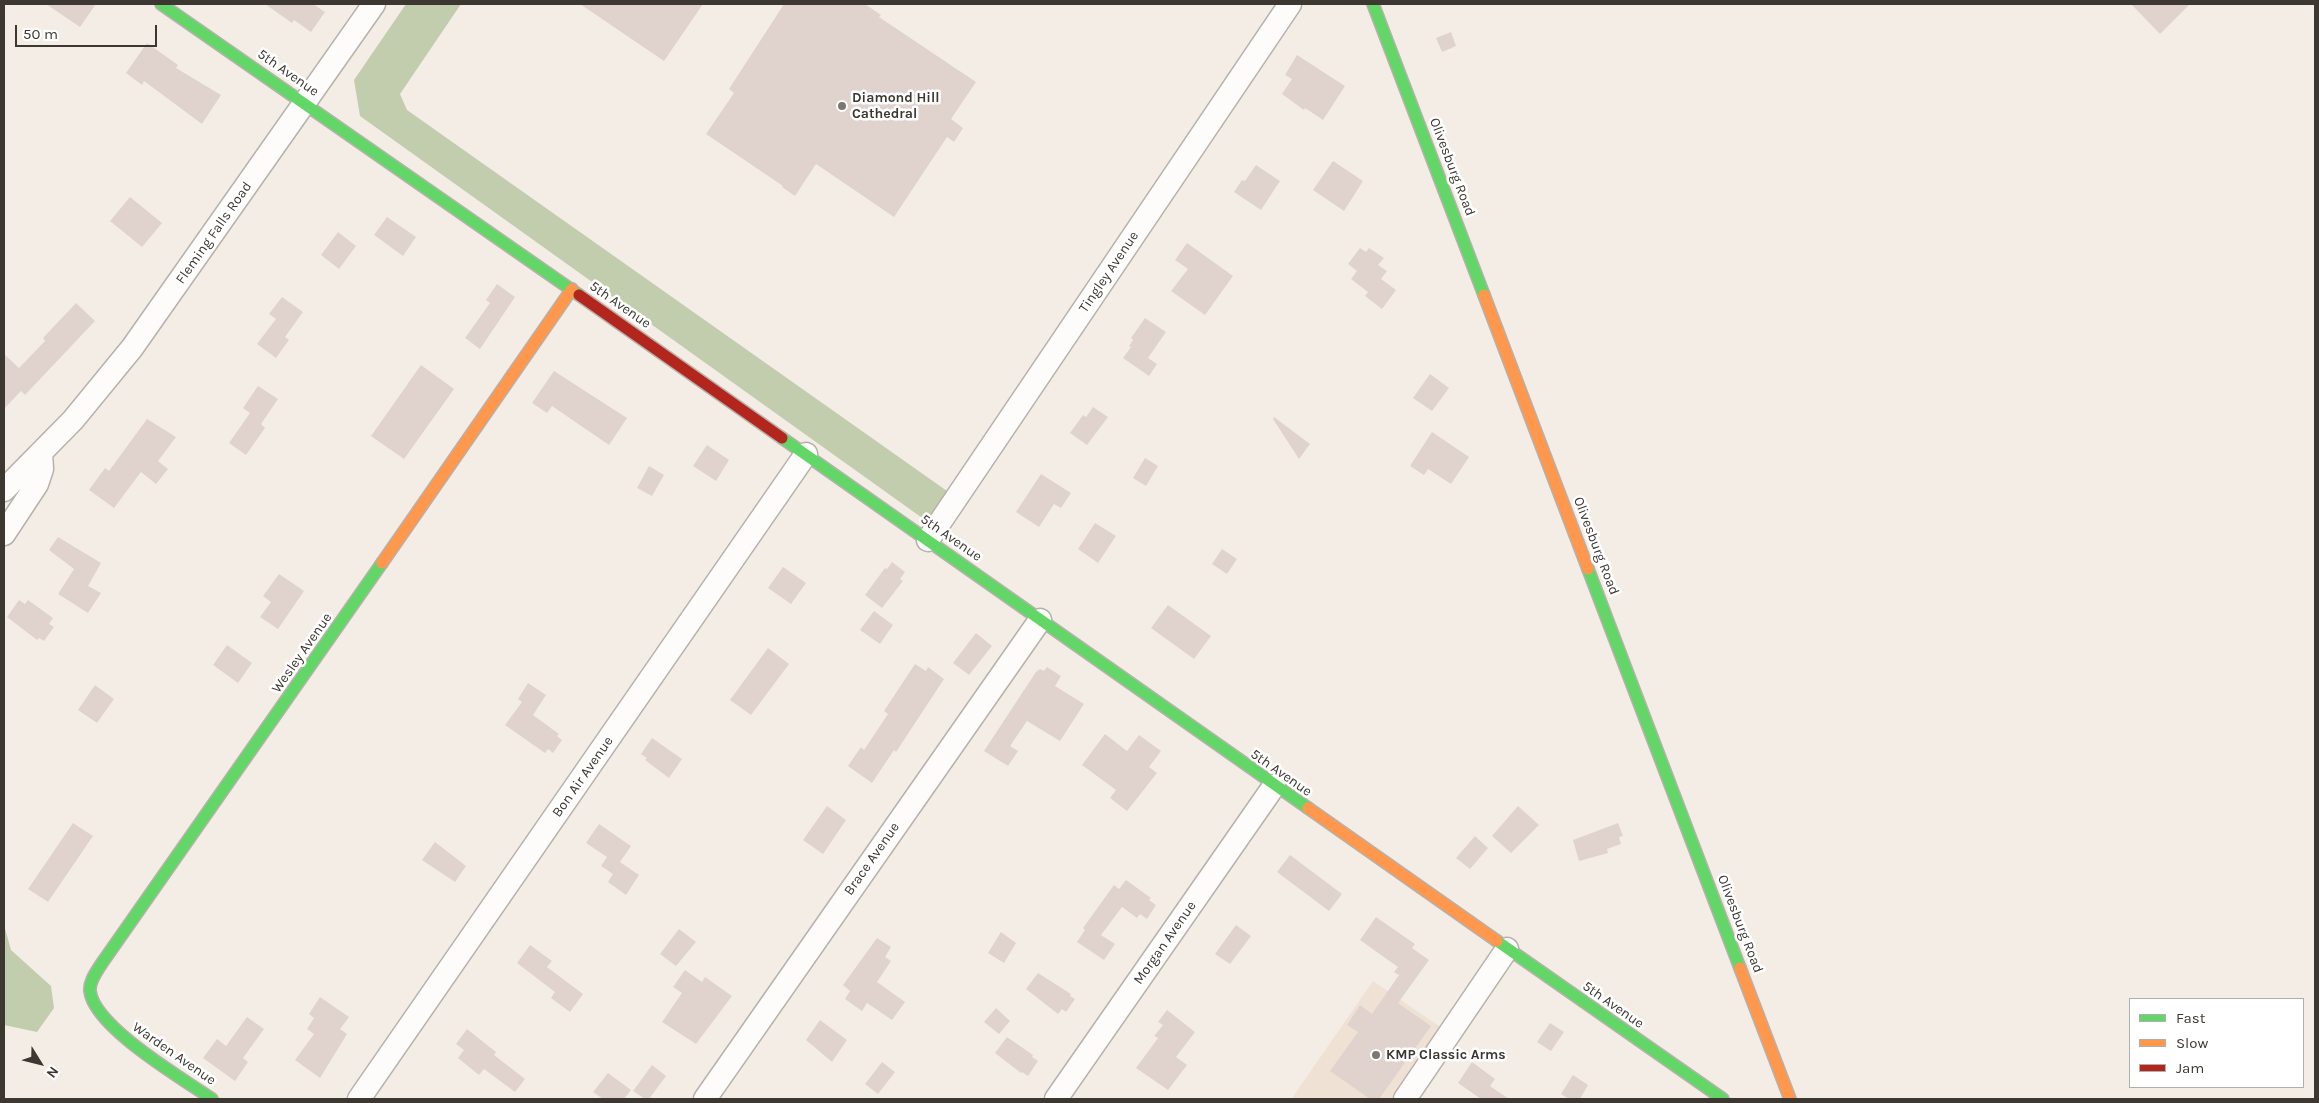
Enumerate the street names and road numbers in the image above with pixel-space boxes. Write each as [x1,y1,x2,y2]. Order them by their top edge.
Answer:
street label: 5th Avenue [254,46,322,100]
street label: Olivesburg Road [1426,116,1478,218]
street label: Fleming Falls Road [172,179,256,287]
street label: Tingley Avenue [1076,228,1142,316]
street label: 5th Avenue [586,278,654,332]
street label: Olivesburg Road [1570,495,1622,597]
street label: 5th Avenue [917,511,985,565]
street label: Wesley Avenue [268,610,336,696]
street label: Bon Air Avenue [549,733,617,821]
street label: 5th Avenue [1247,746,1315,800]
street label: Brace Avenue [841,819,903,899]
street label: Olivesburg Road [1714,873,1766,975]
street label: Morgan Avenue [1130,898,1200,988]
street label: 5th Avenue [1579,978,1647,1032]
street label: Warden Avenue [129,1019,219,1089]

